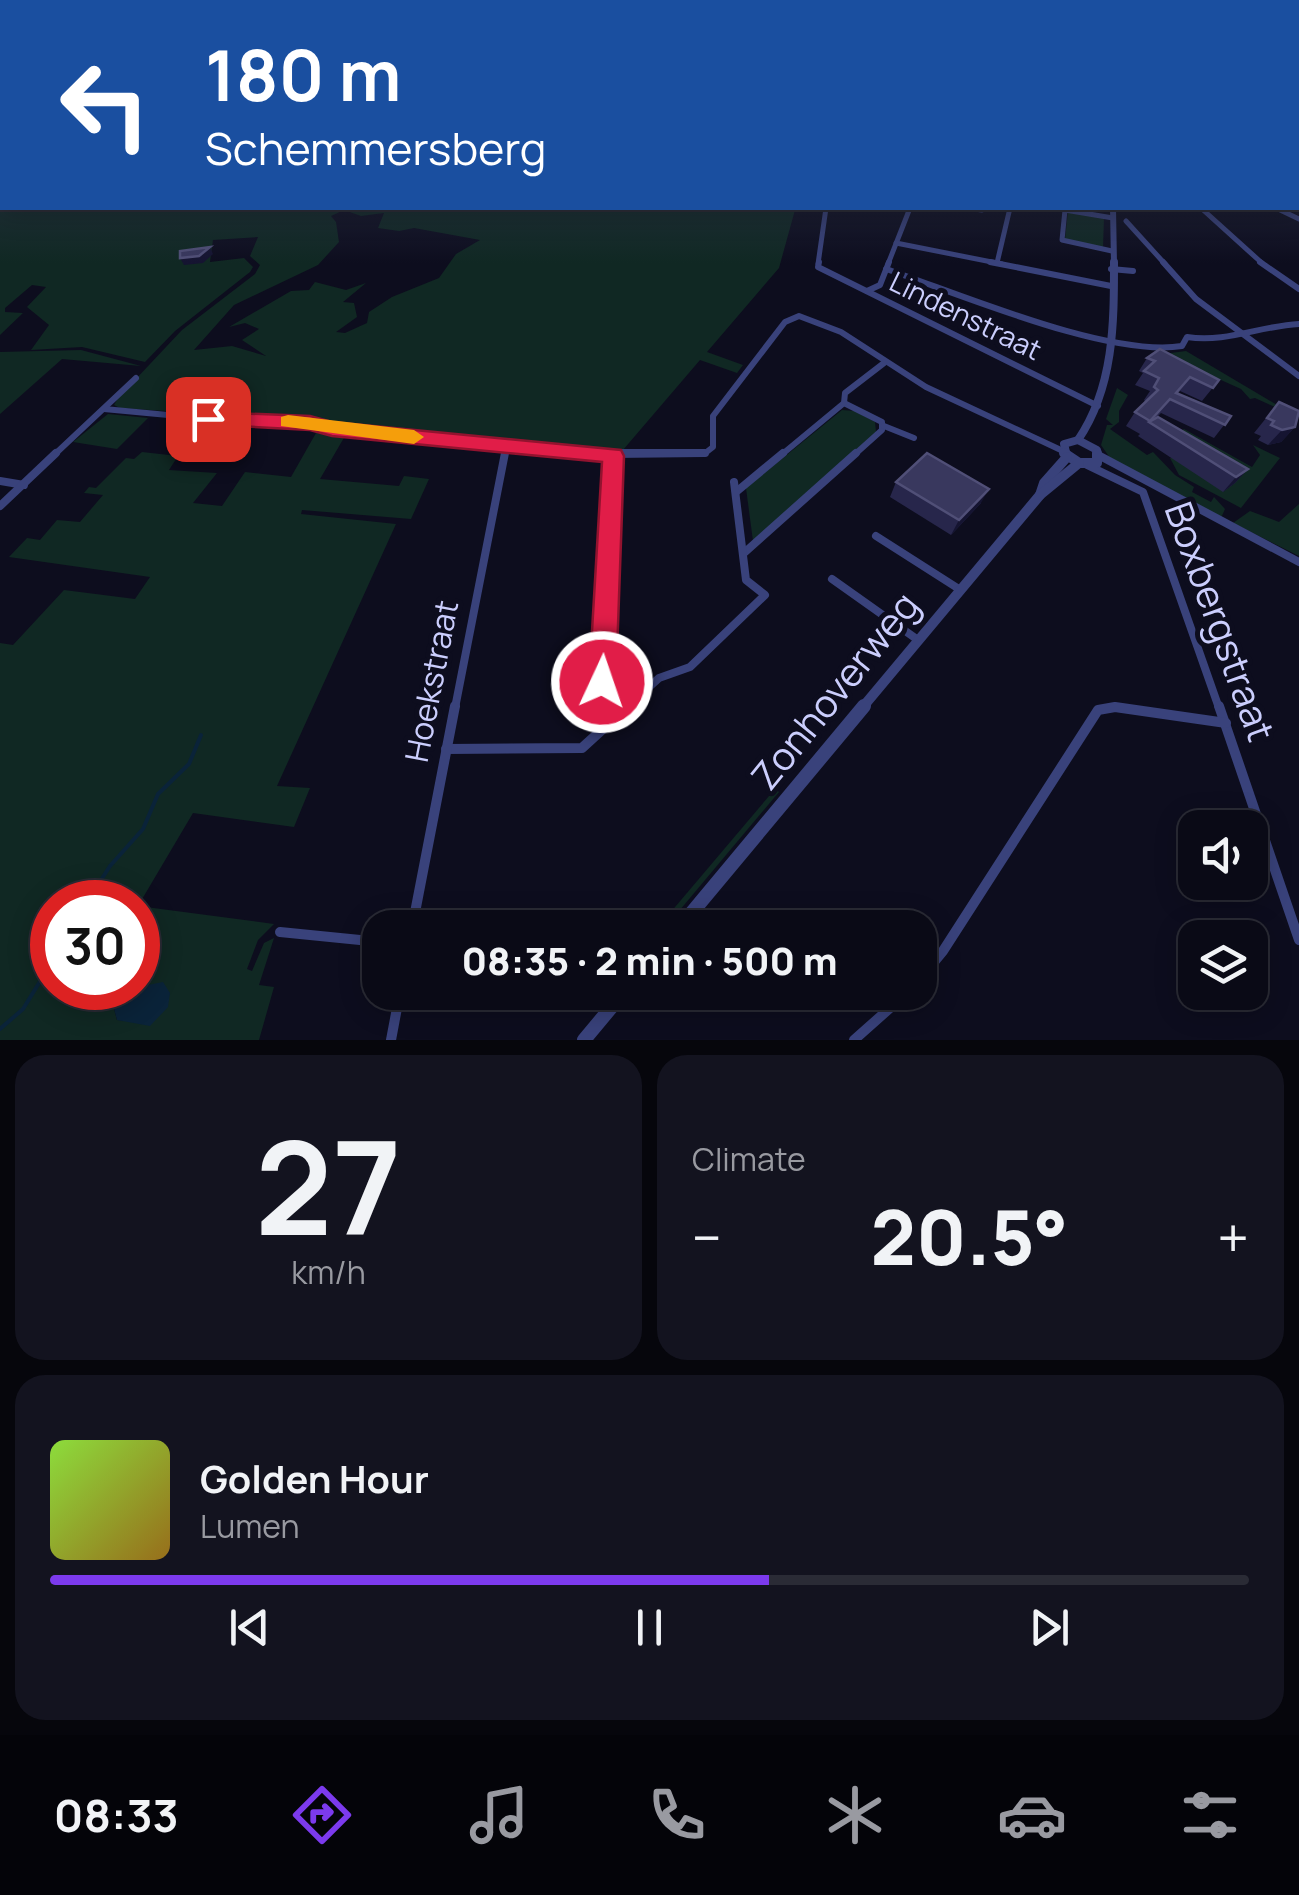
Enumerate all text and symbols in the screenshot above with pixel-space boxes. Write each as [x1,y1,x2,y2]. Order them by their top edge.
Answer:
text: 180 m [205,26,402,122]
icon: left [40,40,170,170]
text: Schemmersberg [205,117,546,179]
street label: Lindenstraat [884,262,1048,368]
pin [166,377,251,462]
icon: arrive [181,392,236,447]
street label: Boxbergstraat [1154,494,1288,748]
street label: Zonhoverweg [738,580,930,800]
street label: Hoekstraat [394,596,468,766]
position arrow [550,630,654,734]
map controls [1178,810,1268,1010]
button: sound [1178,810,1268,900]
speed limit sign: 30 [30,880,160,1010]
button: layers [1178,920,1268,1010]
text: 08:35 · 2 min · 500 m [461,934,838,986]
text: 27 [255,1096,402,1274]
text: Climate [692,1137,806,1181]
text: 20.5° [871,1185,1068,1288]
text: − [692,1199,722,1275]
text: + [1217,1199,1249,1275]
text: km/h [291,1250,366,1294]
text: Golden Hour [200,1452,429,1504]
text: Lumen [200,1504,300,1548]
icon: previous [222,1600,277,1655]
icon: pause [622,1600,677,1655]
icon: next [1022,1600,1077,1655]
icon: directions [287,1780,357,1850]
icon: music [464,1780,534,1850]
icon: phone [642,1780,712,1850]
icon: climate [820,1780,890,1850]
icon: car [997,1780,1067,1850]
icon: filters [1175,1780,1245,1850]
text: 08:33 [54,1784,179,1846]

